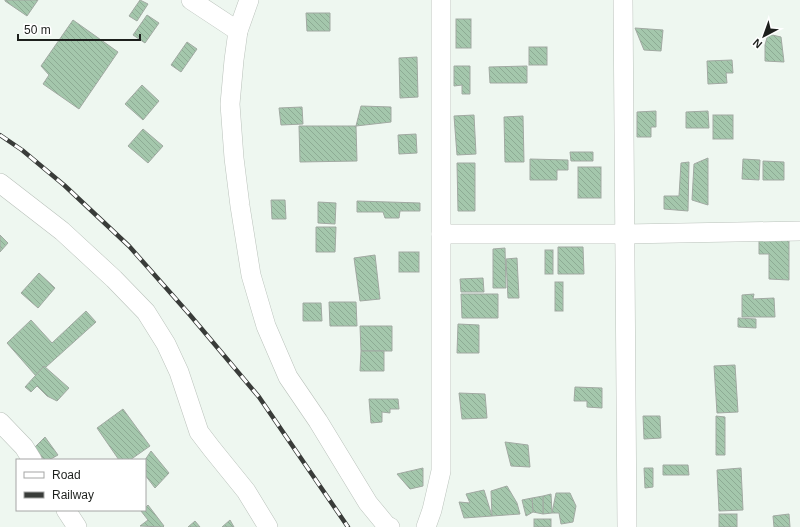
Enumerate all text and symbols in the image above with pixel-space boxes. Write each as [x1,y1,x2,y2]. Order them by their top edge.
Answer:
scale bar [18,16,140,42]
north arrow [744,16,784,56]
text: 50 m [24,23,51,37]
text: N [750,36,764,51]
legend [16,459,146,511]
text: Road [52,468,81,482]
text: Railway [52,488,94,502]

